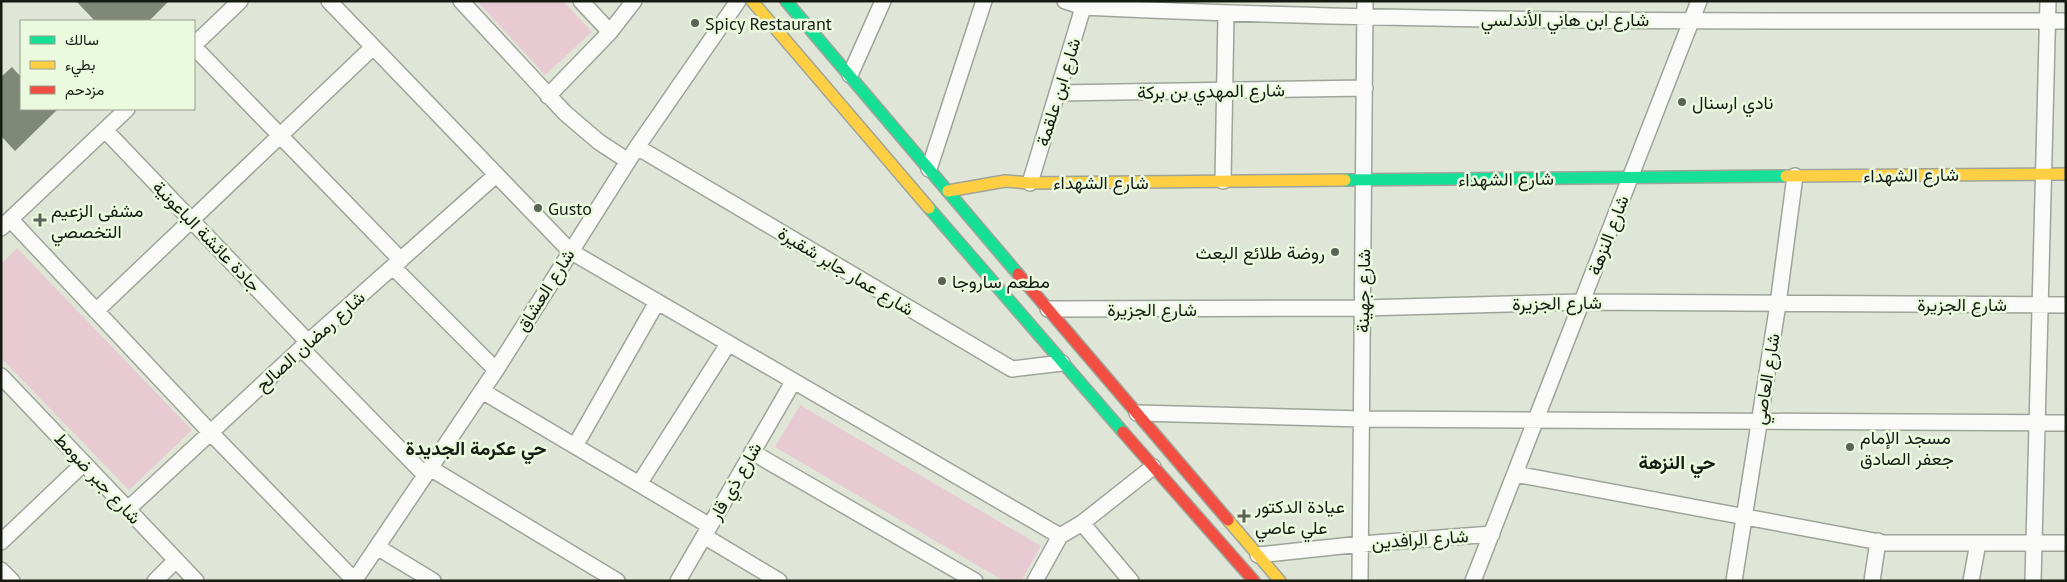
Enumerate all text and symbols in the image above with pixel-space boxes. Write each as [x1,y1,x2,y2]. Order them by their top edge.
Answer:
street label: شارع ابن هاني الأندلسي [1481,8,1649,35]
place label: Spicy Restaurant [705,12,832,35]
marker: Spicy Restaurant [689,17,701,29]
legend [20,20,195,110]
text: سالك [65,30,99,49]
street label: شارع ابن علقمة [1031,35,1086,149]
text: بطيء [65,55,95,78]
street label: شارع المهدي بن بركة [1137,78,1285,108]
text: مزدحم [65,80,104,100]
place label: نادي ارسنال [1692,91,1773,118]
marker: نادي ارسنال [1676,96,1688,108]
street label: شارع الشهداء [1863,163,1959,188]
street label: شارع الشهداء [1458,167,1554,192]
street label: شارع الشهداء [1053,171,1149,195]
street label: جادة عائشة الباعونية [148,175,266,297]
street label: شارع النزهة [1582,192,1635,279]
place label: Gusto [548,197,592,220]
place label: مشفى الزعيم التخصصي [51,199,143,247]
marker: Gusto [532,202,544,214]
marker: مشفى الزعيم التخصصي [33,213,47,227]
street label: شارع عمار جابر شقيرة [773,221,918,321]
place label: روضة طلائع البعث [1196,241,1325,265]
street label: شارع العشاق [511,244,580,336]
marker: روضة طلائع البعث [1329,246,1341,258]
street label: شارع جهينة [1351,249,1376,333]
place label: مطعم ساروجا [952,270,1050,294]
marker: مطعم ساروجا [936,275,948,287]
street label: شارع رمضان الصالح [250,286,370,397]
street label: شارع الجزيرة [1512,291,1602,316]
street label: شارع الجزيرة [1917,293,2007,317]
street label: شارع الجزيرة [1107,298,1197,322]
street label: شارع العاصي [1747,332,1789,427]
place label: مسجد الإمام جعفر الصادق [1860,426,1954,470]
street label: شارع جبر ضومط [49,427,146,529]
district label: حي عكرمة الجديدة [406,436,546,465]
street label: شارع ذي قار [703,438,770,527]
marker: مسجد الإمام جعفر الصادق [1844,441,1856,453]
district label: حي النزهة [1639,450,1715,479]
place label: عيادة الدكتور علي عاصي [1254,495,1345,543]
marker: عيادة الدكتور علي عاصي [1237,509,1251,523]
street label: شارع الرافدين [1371,524,1469,555]

